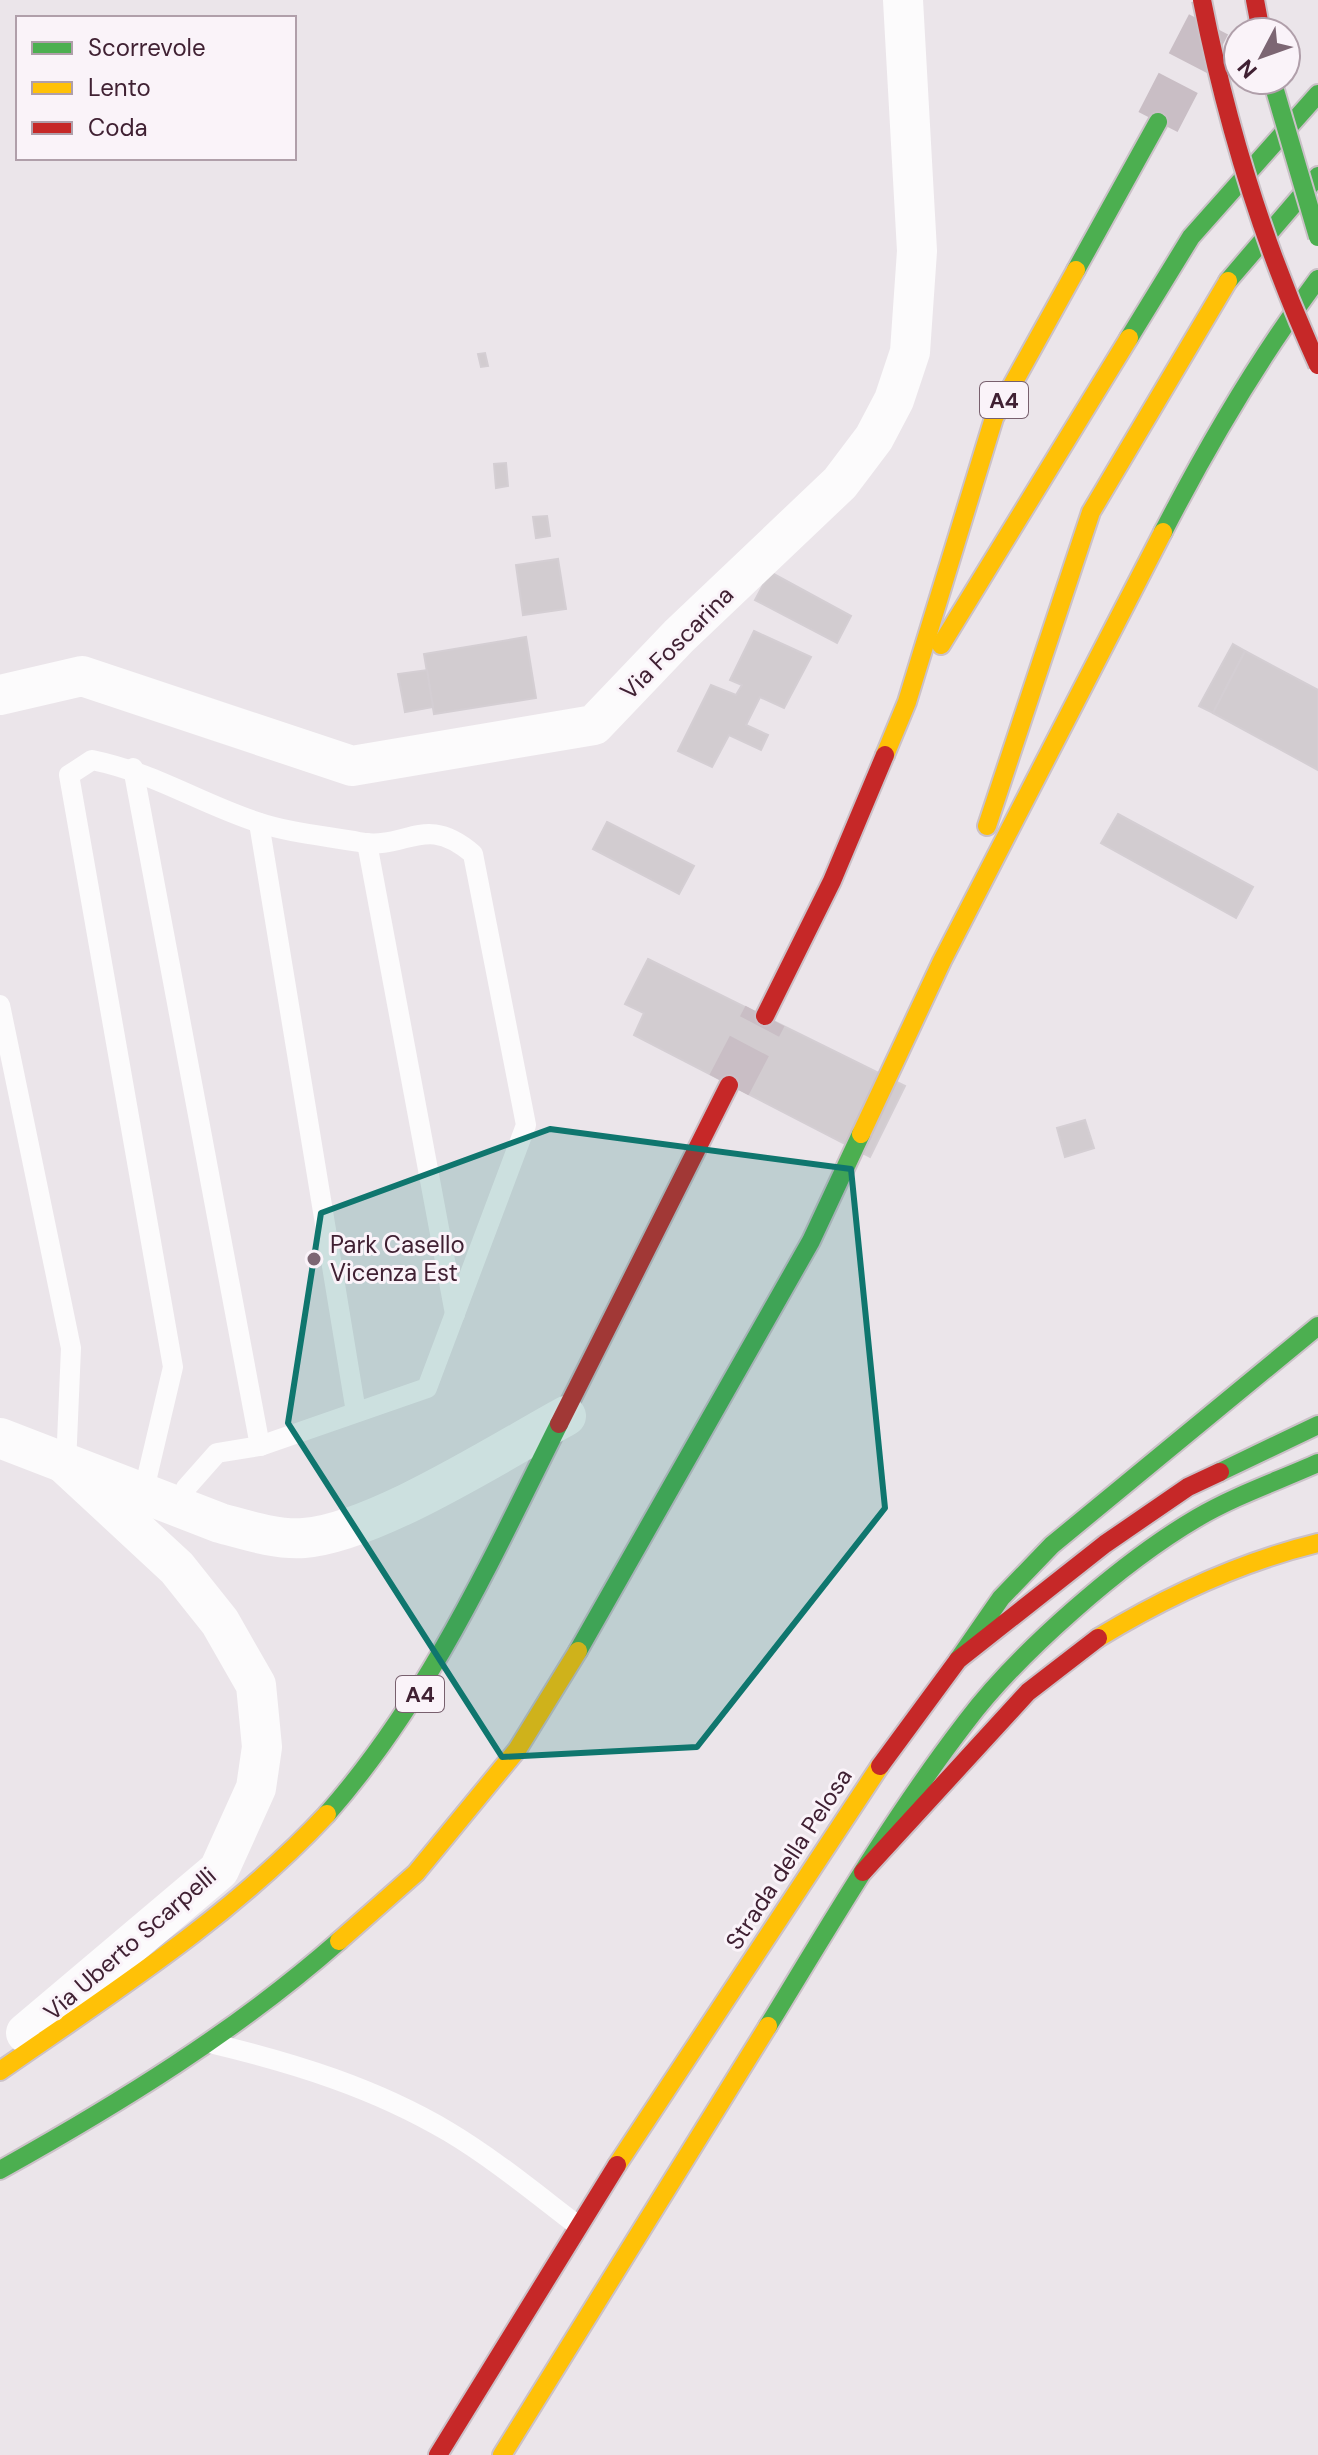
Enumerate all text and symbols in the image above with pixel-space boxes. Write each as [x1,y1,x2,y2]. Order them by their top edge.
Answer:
legend [16,16,296,160]
north arrow [1222,16,1302,96]
text: Scorrevole [88,32,206,63]
text: N [1231,53,1263,84]
text: Lento [88,72,151,103]
text: Coda [88,112,148,143]
road number: A4 [980,382,1028,418]
street label: Via Foscarina [613,579,740,706]
place label: Park Casello Vicenza Est [330,1229,465,1288]
marker: Park Casello Vicenza Est [305,1250,323,1268]
road number: A4 [396,1676,444,1712]
street label: Strada della Pelosa [718,1762,859,1955]
street label: Via Uberto Scarpelli [37,1860,222,2027]

